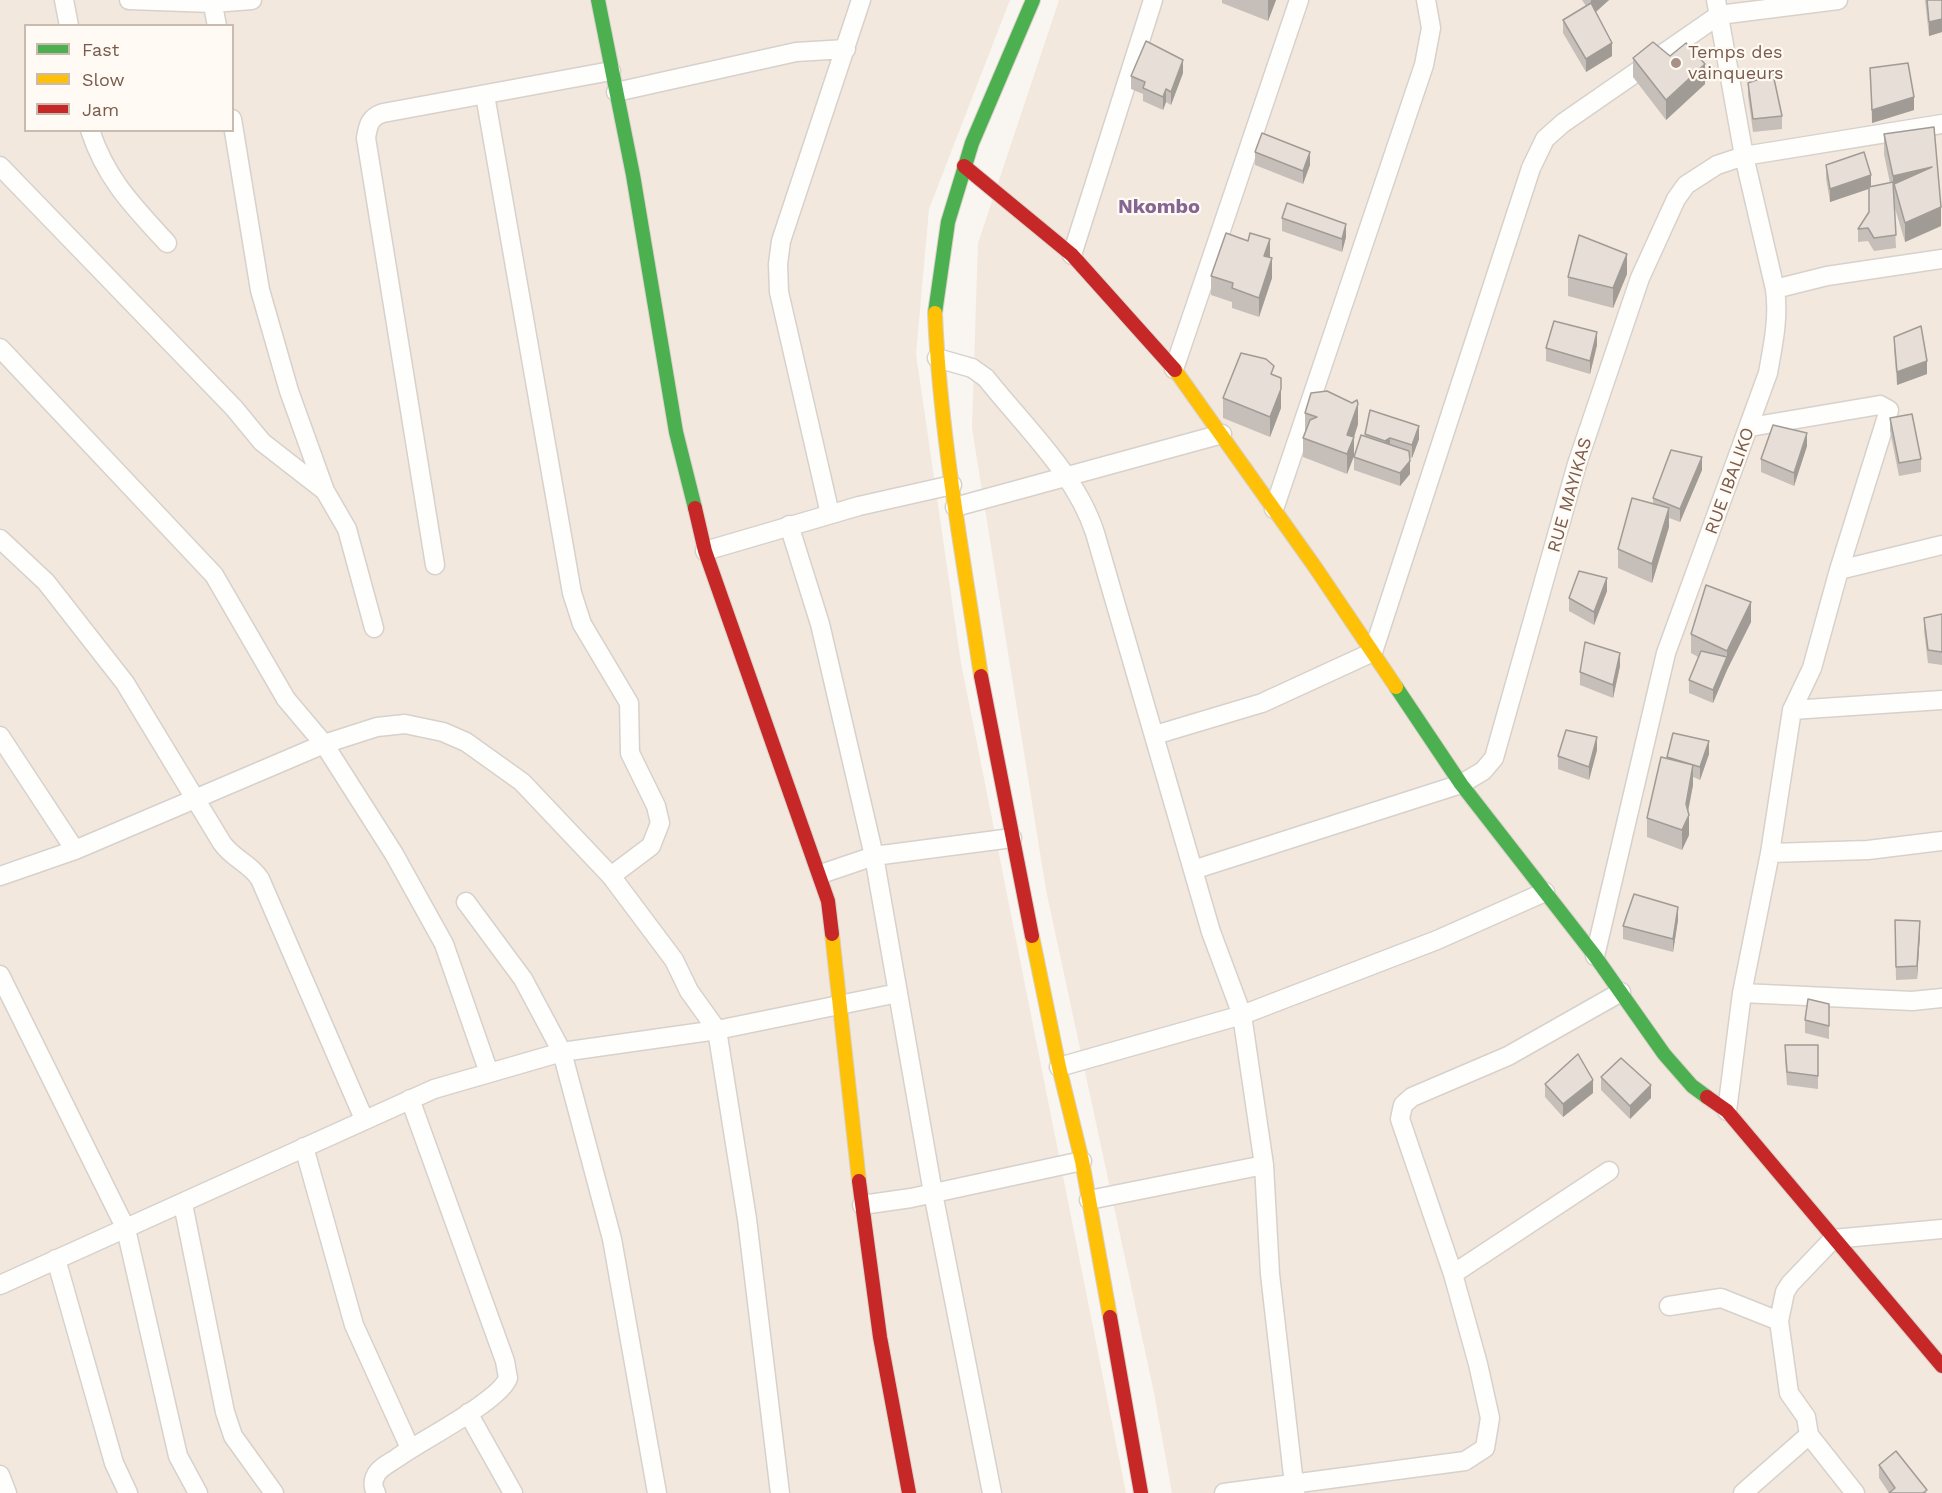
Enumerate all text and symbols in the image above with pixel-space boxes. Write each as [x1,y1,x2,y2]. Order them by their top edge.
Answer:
legend [24,24,234,132]
text: Fast [82,39,119,60]
place label: Temps des vainqueurs [1688,42,1784,84]
marker: Temps des vainqueurs [1669,56,1683,70]
text: Slow [82,69,125,90]
text: Jam [82,99,119,120]
district label: Nkombo [1118,195,1200,219]
street label: RUE IBALIKO [1701,425,1759,537]
street label: RUE MAYIKAS [1543,435,1597,555]

